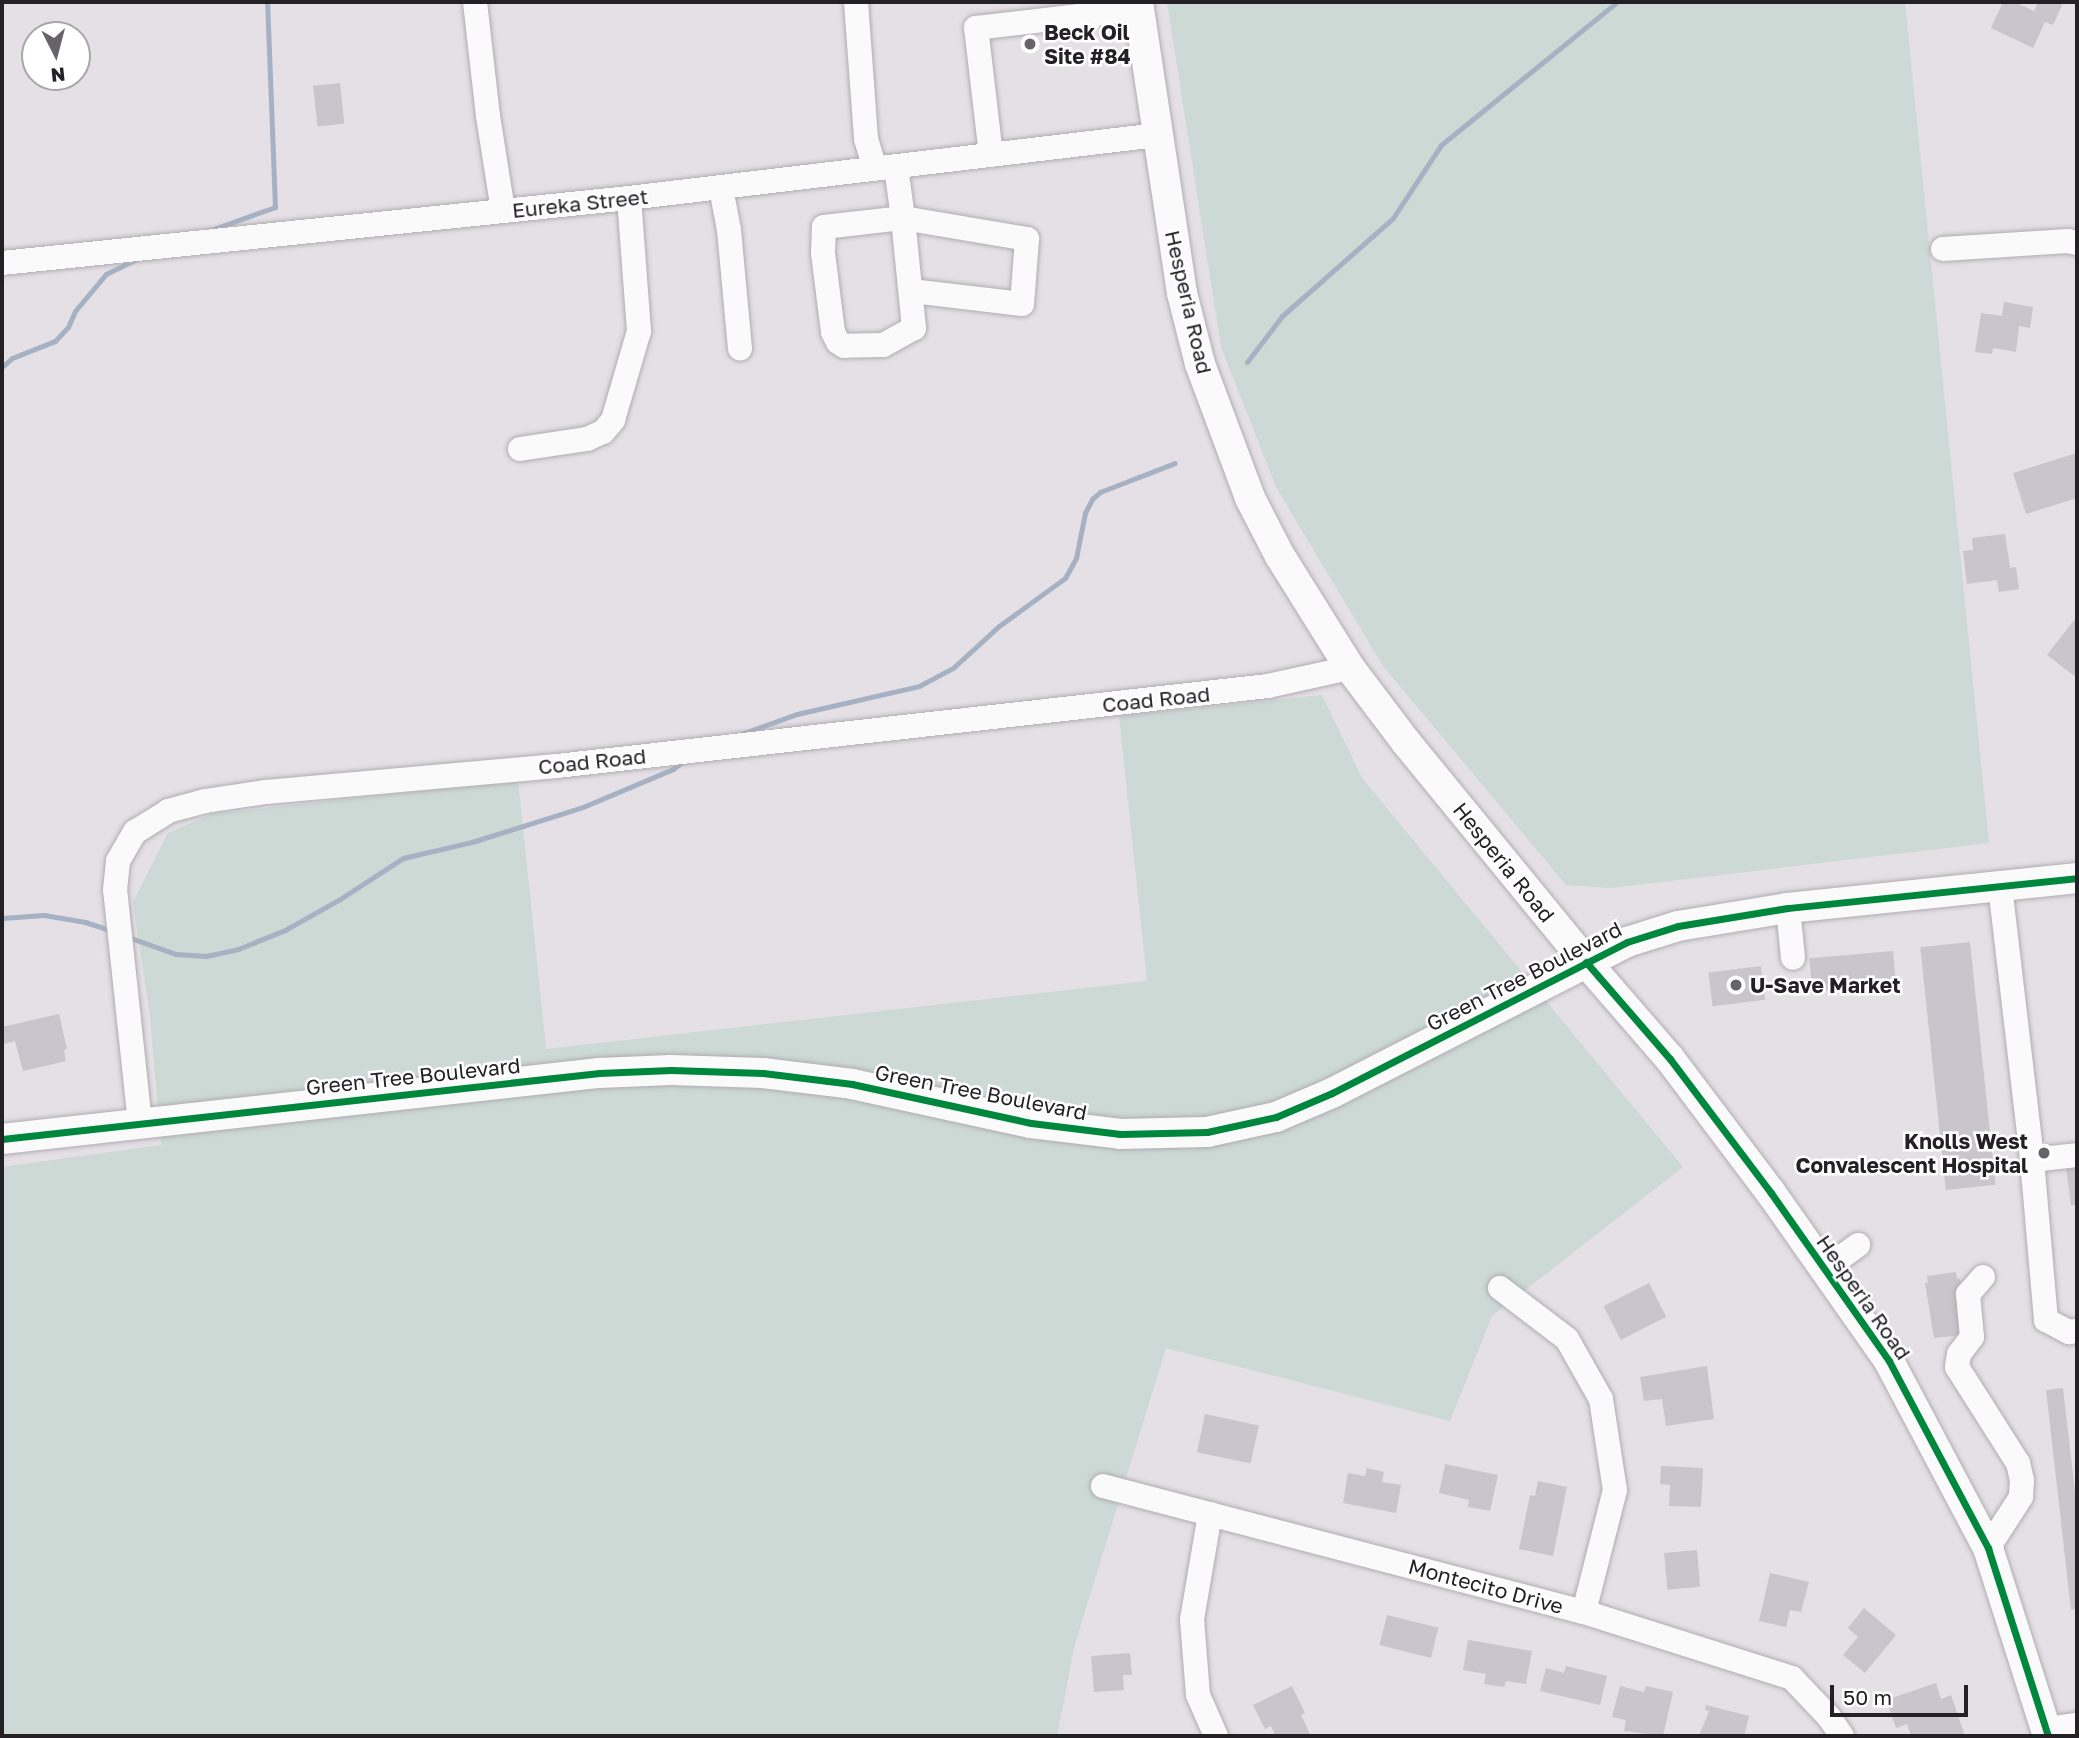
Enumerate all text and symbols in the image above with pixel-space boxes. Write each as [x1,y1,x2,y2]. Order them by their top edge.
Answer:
place label: Beck Oil Site #84 [1044,19,1131,69]
north arrow [21,21,91,91]
marker: Beck Oil Site #84 [1022,36,1038,52]
text: N [50,63,66,88]
street label: Eureka Street [511,183,649,223]
street label: Hesperia Road [1160,228,1218,376]
street label: Coad Road [1101,681,1211,717]
street label: Coad Road [537,743,647,779]
street label: Hesperia Road [1448,797,1560,927]
street label: Green Tree Boulevard [1422,916,1626,1036]
place label: U-Save Market [1750,972,1901,998]
marker: U-Save Market [1728,977,1744,993]
street label: Green Tree Boulevard [304,1052,522,1100]
street label: Green Tree Boulevard [873,1059,1089,1125]
place label: Knolls West Convalescent Hospital [1796,1128,2028,1178]
marker: Knolls West Convalescent Hospital [2034,1143,2054,1163]
street label: Hesperia Road [1812,1230,1916,1364]
street label: Montecito Drive [1406,1553,1566,1619]
scale bar [1834,1672,1972,1716]
text: 50 m [1843,1684,1892,1710]

